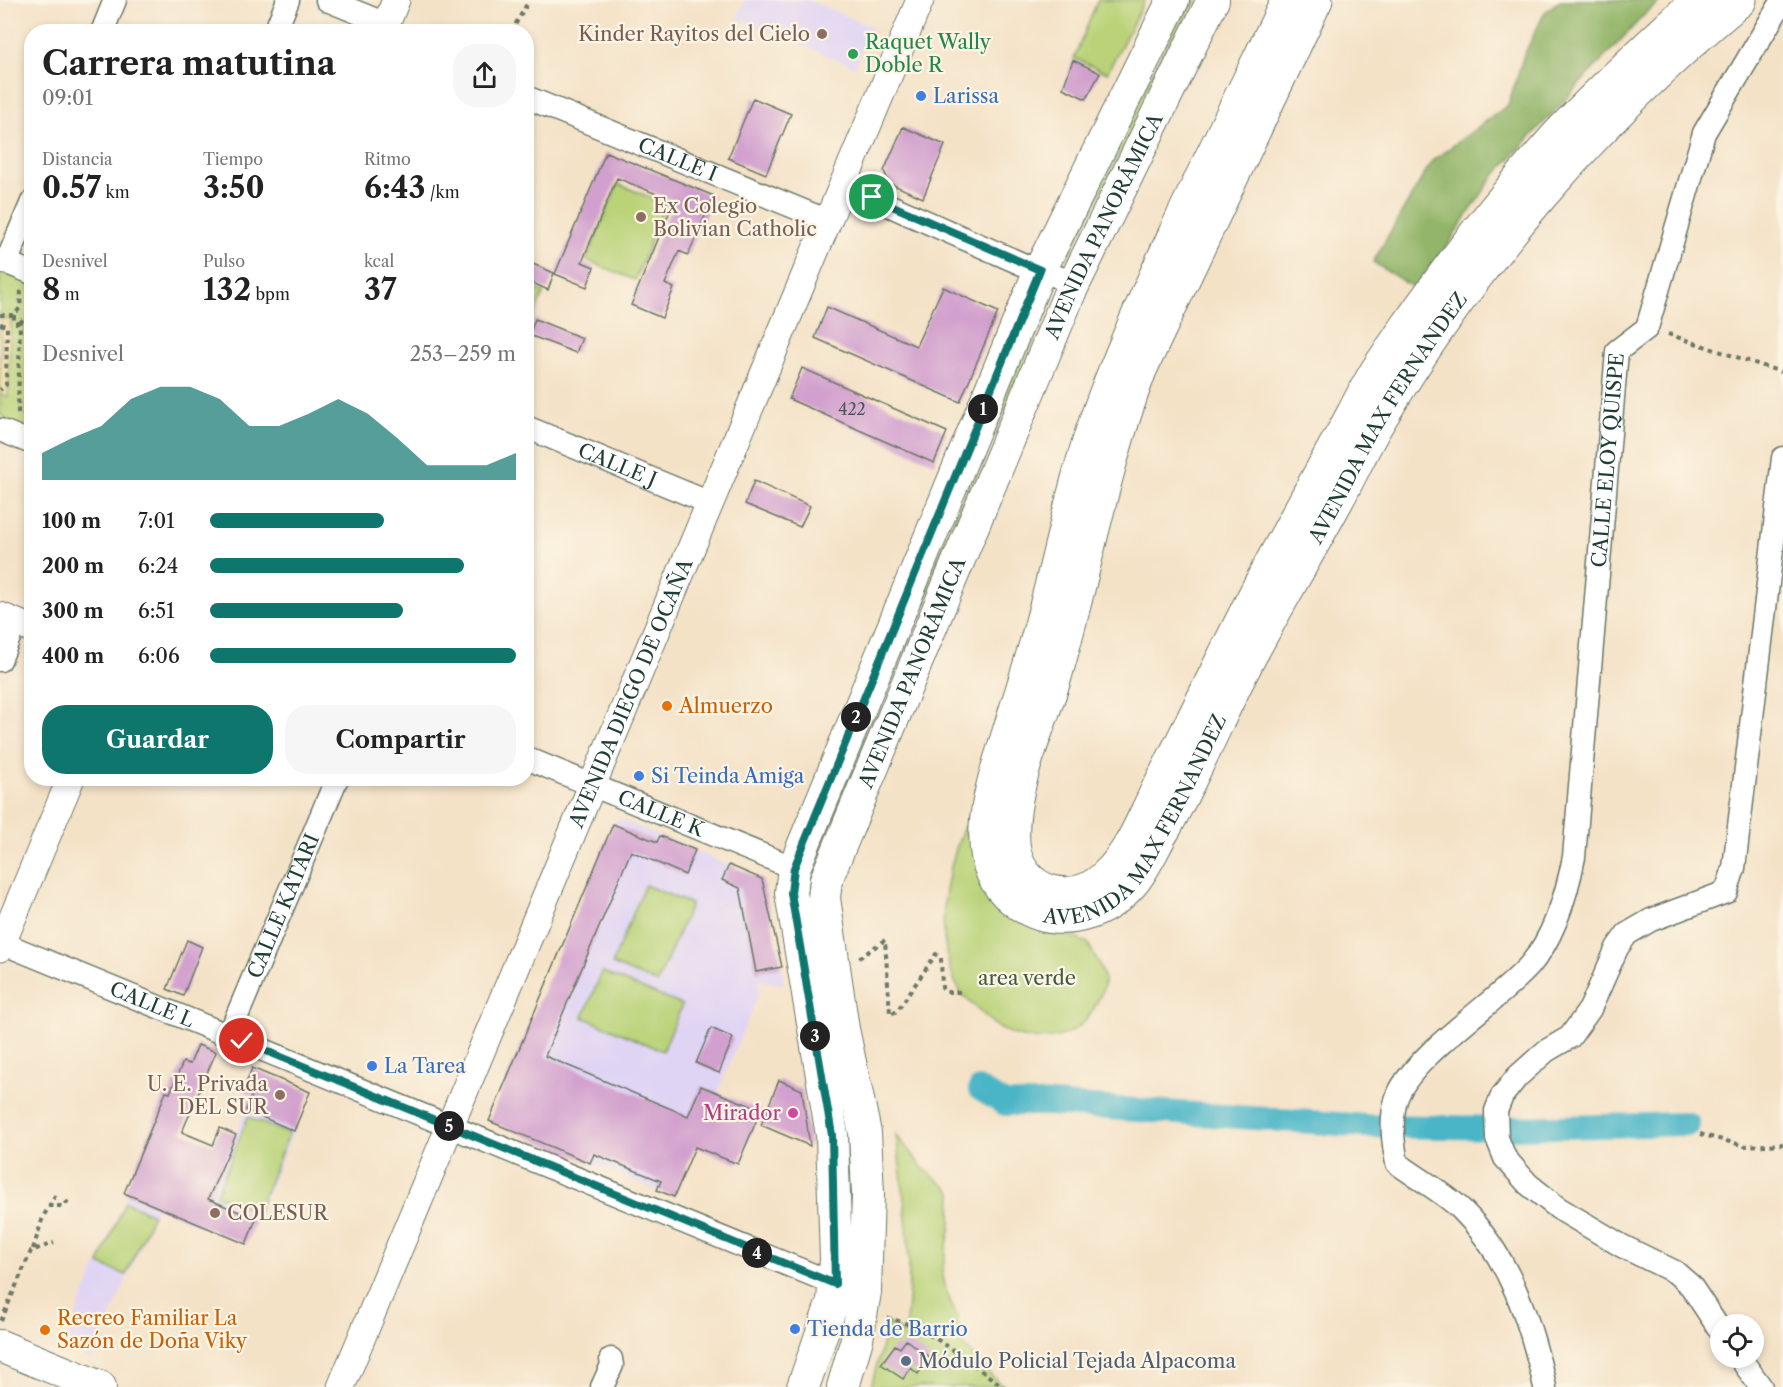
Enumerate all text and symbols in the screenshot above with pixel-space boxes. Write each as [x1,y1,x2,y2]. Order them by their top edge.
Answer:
place label: Kinder Rayitos del Cielo [578,22,810,46]
marker: Kinder Rayitos del Cielo [815,27,829,41]
place label: Raquet Wally Doble R [865,30,992,77]
text: Carrera matutina [42,43,336,84]
button: share [453,44,516,107]
marker: Raquet Wally Doble R [846,47,860,61]
place label: Larissa [933,84,1000,108]
text: 09:01 [42,86,93,110]
marker: Larissa [914,89,928,103]
street label: AVENIDA PANORÁMICA [1039,108,1168,344]
street label: CALLE I [635,132,721,186]
text: Distancia [42,149,113,169]
text: Tiempo [203,149,263,169]
text: Ritmo [364,149,411,169]
text: 0.57 [42,169,101,206]
text: 3:50 [203,169,265,206]
text: 6:43 [364,169,426,206]
pin [846,171,897,222]
icon: arrive [855,180,888,213]
text: km [101,182,130,202]
text: /km [426,182,460,202]
place label: Ex Colegio Bolivian Catholic [653,194,817,241]
marker: Ex Colegio Bolivian Catholic [634,210,648,224]
text: Desnivel [42,251,108,271]
text: Pulso [203,251,245,271]
text: kcal [364,251,394,271]
text: 8 [42,271,60,308]
text: 132 [203,271,251,308]
text: 37 [364,271,397,308]
text: m [60,284,80,304]
text: bpm [251,284,290,304]
street label: AVENIDA MAX FERNANDEZ [1303,288,1472,548]
text: Desnivel [42,342,124,366]
text: 253–259 m [410,342,516,366]
street label: CALLE ELOY QUISPE [1587,352,1629,568]
pin: 1 [968,394,998,424]
house number: 422 [838,399,866,419]
text: 1 [979,399,987,419]
street label: CALLE J [575,438,660,492]
text: 100 m [42,509,101,533]
text: 7:01 [138,509,175,533]
street label: AVENIDA PANORÁMICA [853,553,971,793]
text: 200 m [42,554,104,578]
text: 6:24 [138,554,178,578]
street label: AVENIDA DIEGO DE OCAÑA [564,554,698,832]
text: 300 m [42,599,104,623]
text: 6:51 [138,599,175,623]
text: 400 m [42,644,104,668]
text: 6:06 [138,644,180,668]
place label: Almuerzo [678,694,773,718]
marker: Almuerzo [660,699,674,713]
pin: 2 [841,702,871,732]
button: Guardar [42,705,273,774]
button: Compartir [285,705,516,774]
text: 2 [851,707,861,727]
street label: AVENIDA MAX FERNANDEZ [1040,710,1231,930]
place label: Si Teinda Amiga [651,764,805,788]
marker: Si Teinda Amiga [632,769,646,783]
street label: CALLE K [614,785,709,842]
street label: CALLE KATARI [242,830,324,982]
park label: area verde [978,966,1076,990]
street label: CALLE L [106,976,198,1032]
pin [216,1015,267,1066]
pin: 3 [800,1021,830,1051]
icon: check [225,1024,258,1057]
text: 3 [810,1026,820,1046]
place label: La Tarea [384,1054,466,1078]
marker: La Tarea [365,1059,379,1073]
place label: U. E. Privada DEL SUR [147,1072,269,1119]
marker: U. E. Privada DEL SUR [273,1088,287,1102]
place label: Mirador [703,1101,782,1125]
marker: Mirador [786,1106,800,1120]
pin: 5 [434,1111,464,1141]
text: 5 [445,1116,453,1136]
place label: COLESUR [227,1201,329,1225]
marker: COLESUR [208,1206,222,1220]
pin: 4 [742,1238,772,1268]
text: 4 [752,1243,762,1263]
place label: Recreo Familiar La Sazón de Doña Viky [57,1306,248,1353]
map controls [1710,1314,1764,1368]
button: locate [1710,1314,1764,1368]
place label: Tienda de Barrio [807,1317,968,1341]
marker: Tienda de Barrio [788,1322,802,1336]
marker: Recreo Familiar La Sazón de Doña Viky [38,1323,52,1337]
place label: Módulo Policial Tejada Alpacoma [918,1349,1236,1373]
marker: Módulo Policial Tejada Alpacoma [899,1354,913,1368]

